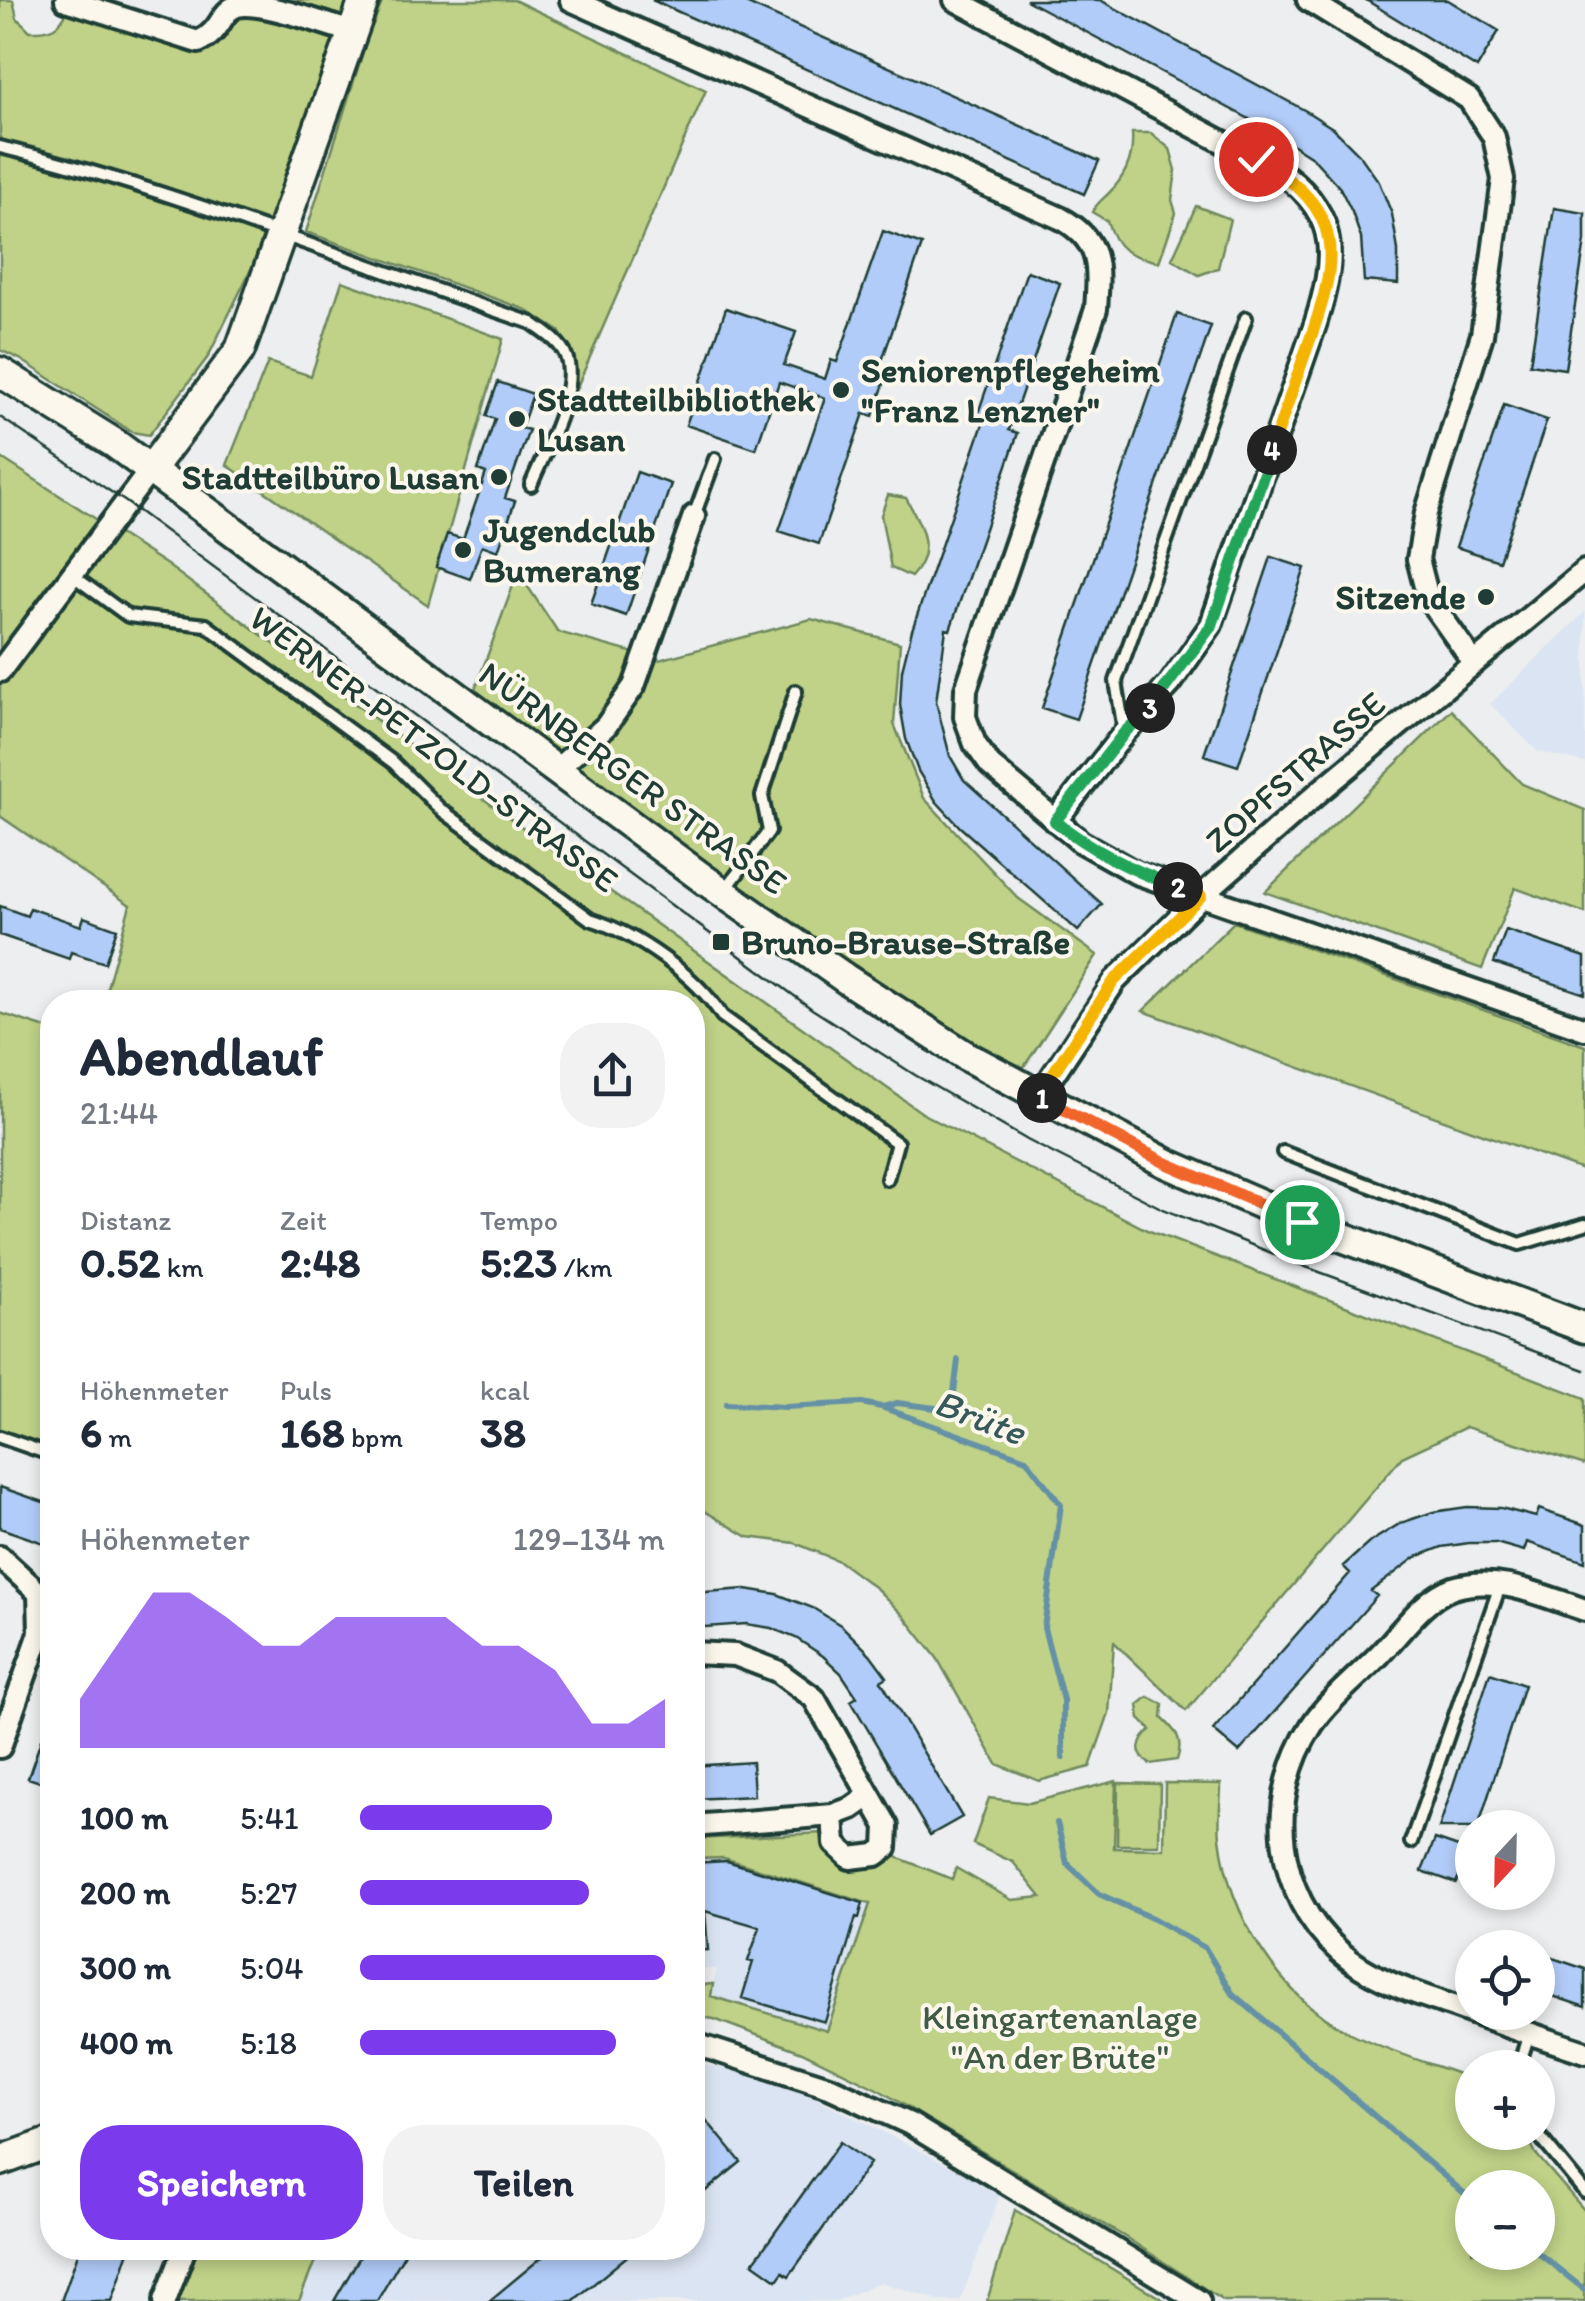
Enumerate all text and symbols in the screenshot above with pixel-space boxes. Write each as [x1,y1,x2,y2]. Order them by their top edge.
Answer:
pin [1214,117,1299,202]
icon: check [1229,132,1284,187]
place label: Seniorenpflegeheim "Franz Lenzner" [861,349,1160,431]
place label: Stadtteilbibliothek Lusan [537,378,816,460]
marker: Seniorenpflegeheim "Franz Lenzner" [830,379,852,401]
marker: Stadtteilbibliothek Lusan [506,408,528,430]
pin: 4 [1247,425,1297,475]
text: 4 [1264,433,1280,467]
place label: Stadtteilbüro Lusan [182,456,479,498]
marker: Stadtteilbüro Lusan [488,466,510,488]
place label: Jugendclub Bumerang [482,509,656,591]
marker: Jugendclub Bumerang [452,539,474,561]
place label: Sitzende [1336,576,1466,618]
marker: Sitzende [1475,586,1497,608]
street label: WERNER-PETZOLD-STRASSE [241,597,627,901]
street label: NÜRNBERGER STRASSE [471,652,795,904]
street label: ZOPFSTRASSE [1196,682,1394,862]
pin: 3 [1125,683,1175,733]
text: 3 [1142,691,1158,725]
pin: 2 [1153,862,1203,912]
text: 2 [1171,870,1185,904]
place label: Bruno-Brause-Straße [741,921,1070,963]
marker: Bruno-Brause-Straße [710,931,732,953]
text: Abendlauf [80,1023,323,1089]
button: share [560,1023,665,1128]
pin: 1 [1017,1073,1067,1123]
text: 1 [1036,1081,1049,1115]
text: 21:44 [80,1094,158,1132]
pin [1260,1180,1345,1265]
icon: arrive [1275,1195,1330,1250]
text: Distanz [80,1203,171,1237]
text: Zeit [280,1203,327,1237]
text: Tempo [480,1203,558,1237]
text: 0.52 [80,1237,160,1288]
text: 2:48 [280,1237,361,1288]
text: 5:23 [480,1237,557,1288]
text: km [160,1250,204,1284]
text: /km [557,1250,612,1284]
text: Höhenmeter [80,1373,229,1407]
text: Puls [280,1373,332,1407]
text: kcal [480,1373,530,1407]
water label: Brüte [928,1379,1033,1456]
text: 6 [80,1407,102,1458]
text: 168 [280,1407,345,1458]
text: 38 [480,1407,526,1458]
text: m [102,1420,132,1454]
text: bpm [345,1420,403,1454]
text: Höhenmeter [80,1520,250,1558]
text: 129–134 m [513,1520,665,1558]
text: 100 m [80,1799,168,1837]
text: 5:41 [240,1799,299,1837]
north arrow [1455,1810,1555,1910]
map controls [1455,1810,1555,2270]
text: 200 m [80,1874,170,1912]
text: 5:27 [240,1874,297,1912]
button: locate [1455,1930,1555,2030]
text: 300 m [80,1949,171,1987]
text: 5:04 [240,1949,304,1987]
park label: Kleingartenanlage "An der Brüte" [922,1996,1198,2078]
text: 400 m [80,2024,173,2062]
text: 5:18 [240,2024,297,2062]
button: + [1455,2050,1555,2150]
button: Speichern [80,2125,363,2240]
button: Teilen [383,2125,665,2240]
button: − [1455,2170,1555,2270]

